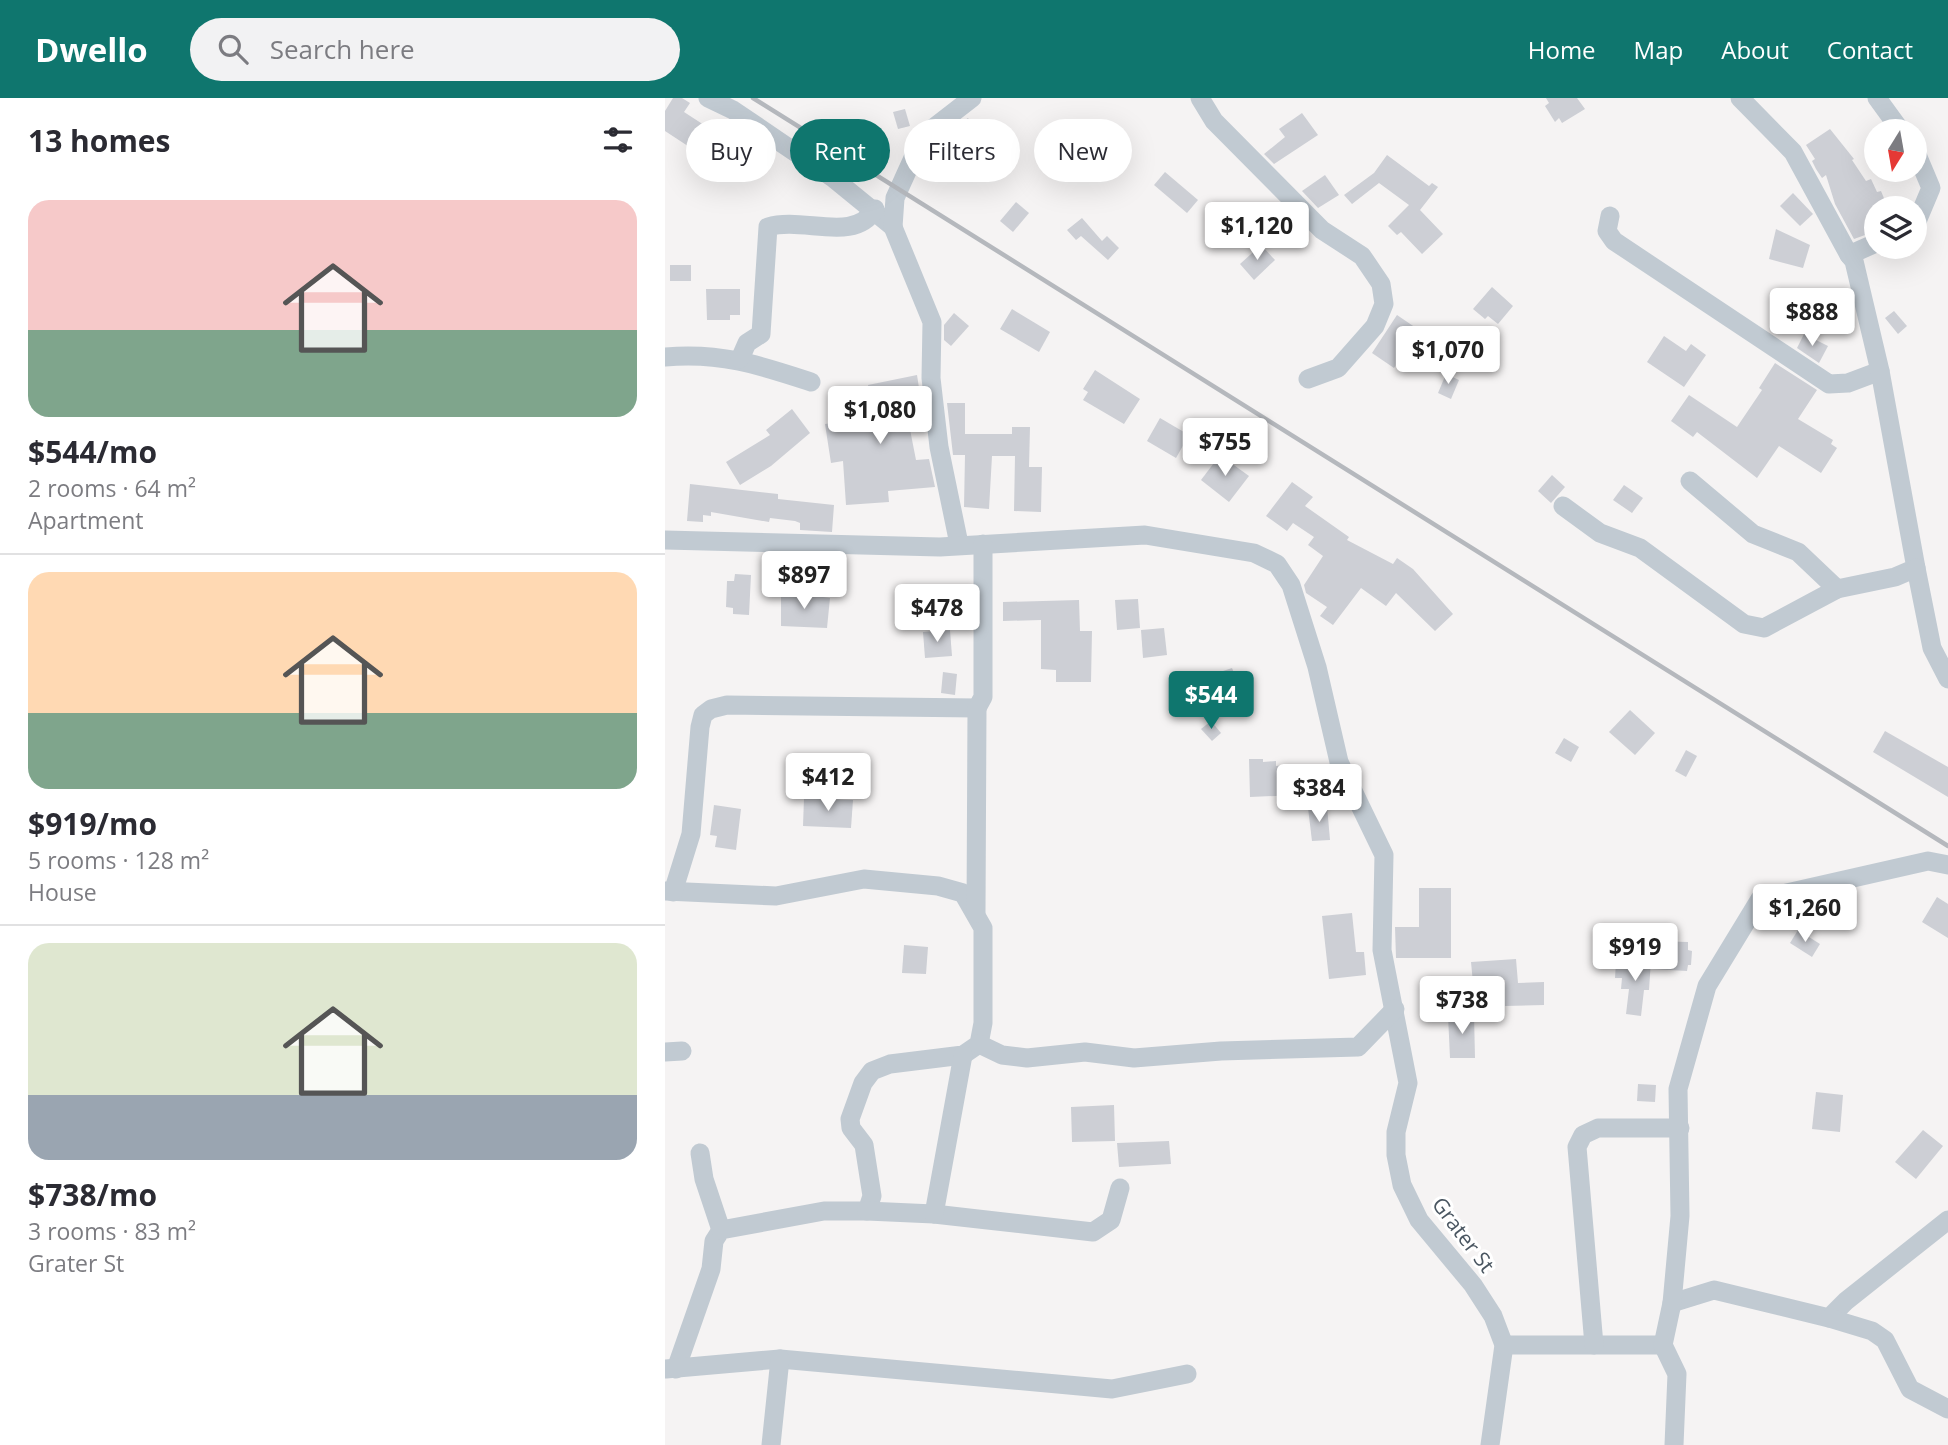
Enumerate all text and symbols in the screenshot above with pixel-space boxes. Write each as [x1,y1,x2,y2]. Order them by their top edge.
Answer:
search box [190,18,680,81]
text: Dwello [35,27,148,72]
icon: search [214,30,252,68]
text: Search here [270,31,415,67]
text: Home [1528,33,1596,66]
text: Map [1634,33,1683,66]
text: About [1721,33,1789,66]
text: Contact [1827,33,1913,66]
chip: Buy [686,119,776,182]
chip: Rent [790,119,890,182]
chip: Filters [904,119,1020,182]
chip: New [1034,119,1132,182]
north arrow [1864,119,1927,182]
map controls [1864,119,1927,259]
text: 13 homes [28,120,171,161]
icon: filters [599,121,637,159]
button: layers [1864,196,1927,259]
pin: $1,120 [1200,202,1314,262]
text: $1,120 [1221,209,1293,241]
icon: home [270,245,396,371]
pin: $888 [1771,288,1853,348]
text: $888 [1786,295,1838,327]
pin: $1,070 [1391,327,1505,386]
text: $1,070 [1412,333,1484,365]
pin: $1,080 [823,386,937,446]
text: $1,080 [844,393,916,425]
pin: $755 [1184,418,1266,478]
text: $755 [1199,425,1251,457]
text: $544/mo [28,431,157,472]
text: 2 rooms · 64 m² [28,472,196,504]
text: Apartment [28,504,144,536]
pin: $897 [763,552,845,611]
text: $897 [778,558,830,590]
pin: $478 [896,584,978,644]
text: $478 [911,591,963,623]
icon: home [270,617,396,743]
pin: $544 [1170,672,1252,731]
text: $544 [1185,678,1237,710]
pin: $412 [787,754,869,813]
text: $412 [802,760,854,792]
pin: $384 [1278,764,1360,824]
text: $384 [1293,771,1345,803]
text: $919/mo [28,803,157,844]
text: 5 rooms · 128 m² [28,844,209,876]
text: House [28,876,97,908]
pin: $1,260 [1748,884,1862,944]
text: $1,260 [1769,891,1841,923]
pin: $919 [1594,924,1676,983]
text: $919 [1609,930,1661,962]
pin: $738 [1421,976,1503,1036]
text: $738 [1436,983,1488,1015]
icon: home [270,988,396,1114]
text: $738/mo [28,1174,157,1215]
street label: Grater St [1426,1191,1501,1278]
text: 3 rooms · 83 m² [28,1215,196,1247]
text: Grater St [28,1247,124,1279]

